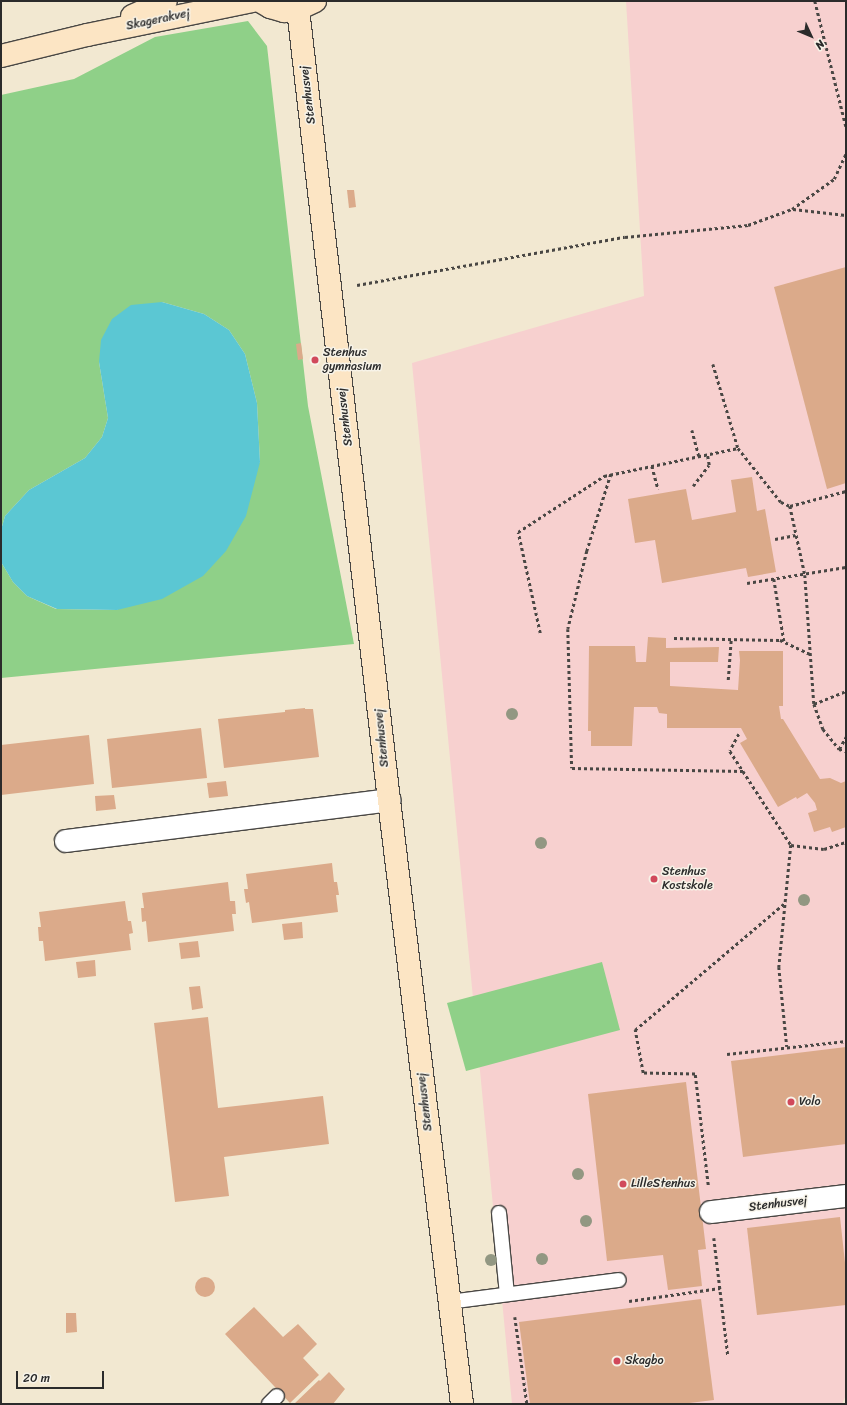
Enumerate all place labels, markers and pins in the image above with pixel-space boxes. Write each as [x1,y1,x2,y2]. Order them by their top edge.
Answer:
place label: Stenhus gymnasium [323,346,381,374]
marker: Stenhus gymnasium [310,355,320,365]
place label: Stenhus Kostskole [662,865,713,893]
marker: Stenhus Kostskole [649,874,659,884]
place label: Volo [799,1095,821,1109]
marker: Volo [786,1097,796,1107]
place label: LilleStenhus [631,1177,695,1191]
marker: LilleStenhus [618,1179,628,1189]
place label: Skagbo [625,1354,663,1368]
marker: Skagbo [612,1356,622,1366]

